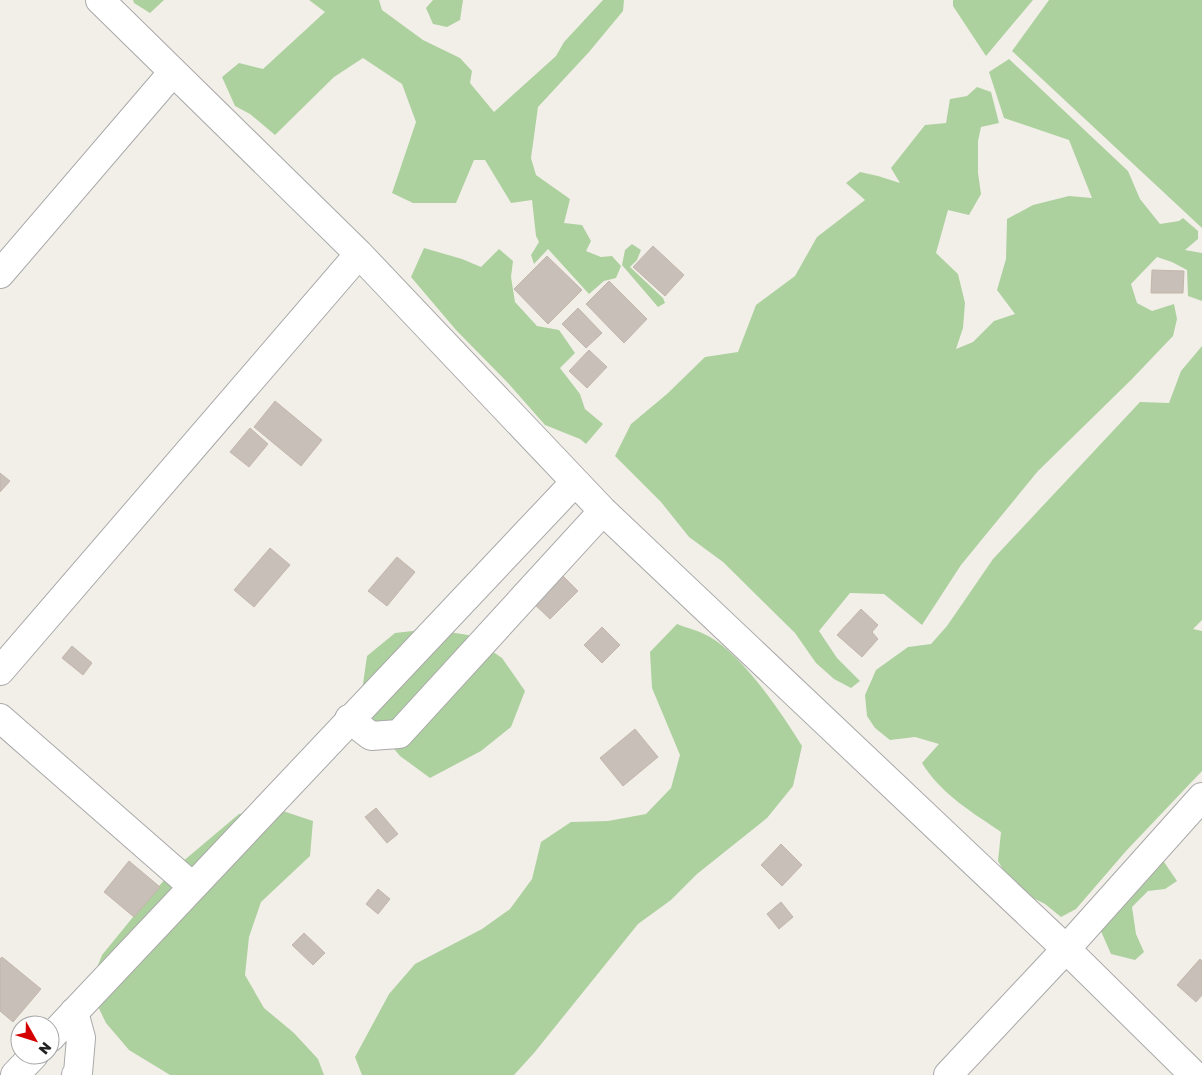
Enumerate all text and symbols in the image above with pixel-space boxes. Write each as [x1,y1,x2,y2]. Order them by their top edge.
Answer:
north arrow [10,1015,60,1065]
text: N [36,1039,55,1058]

